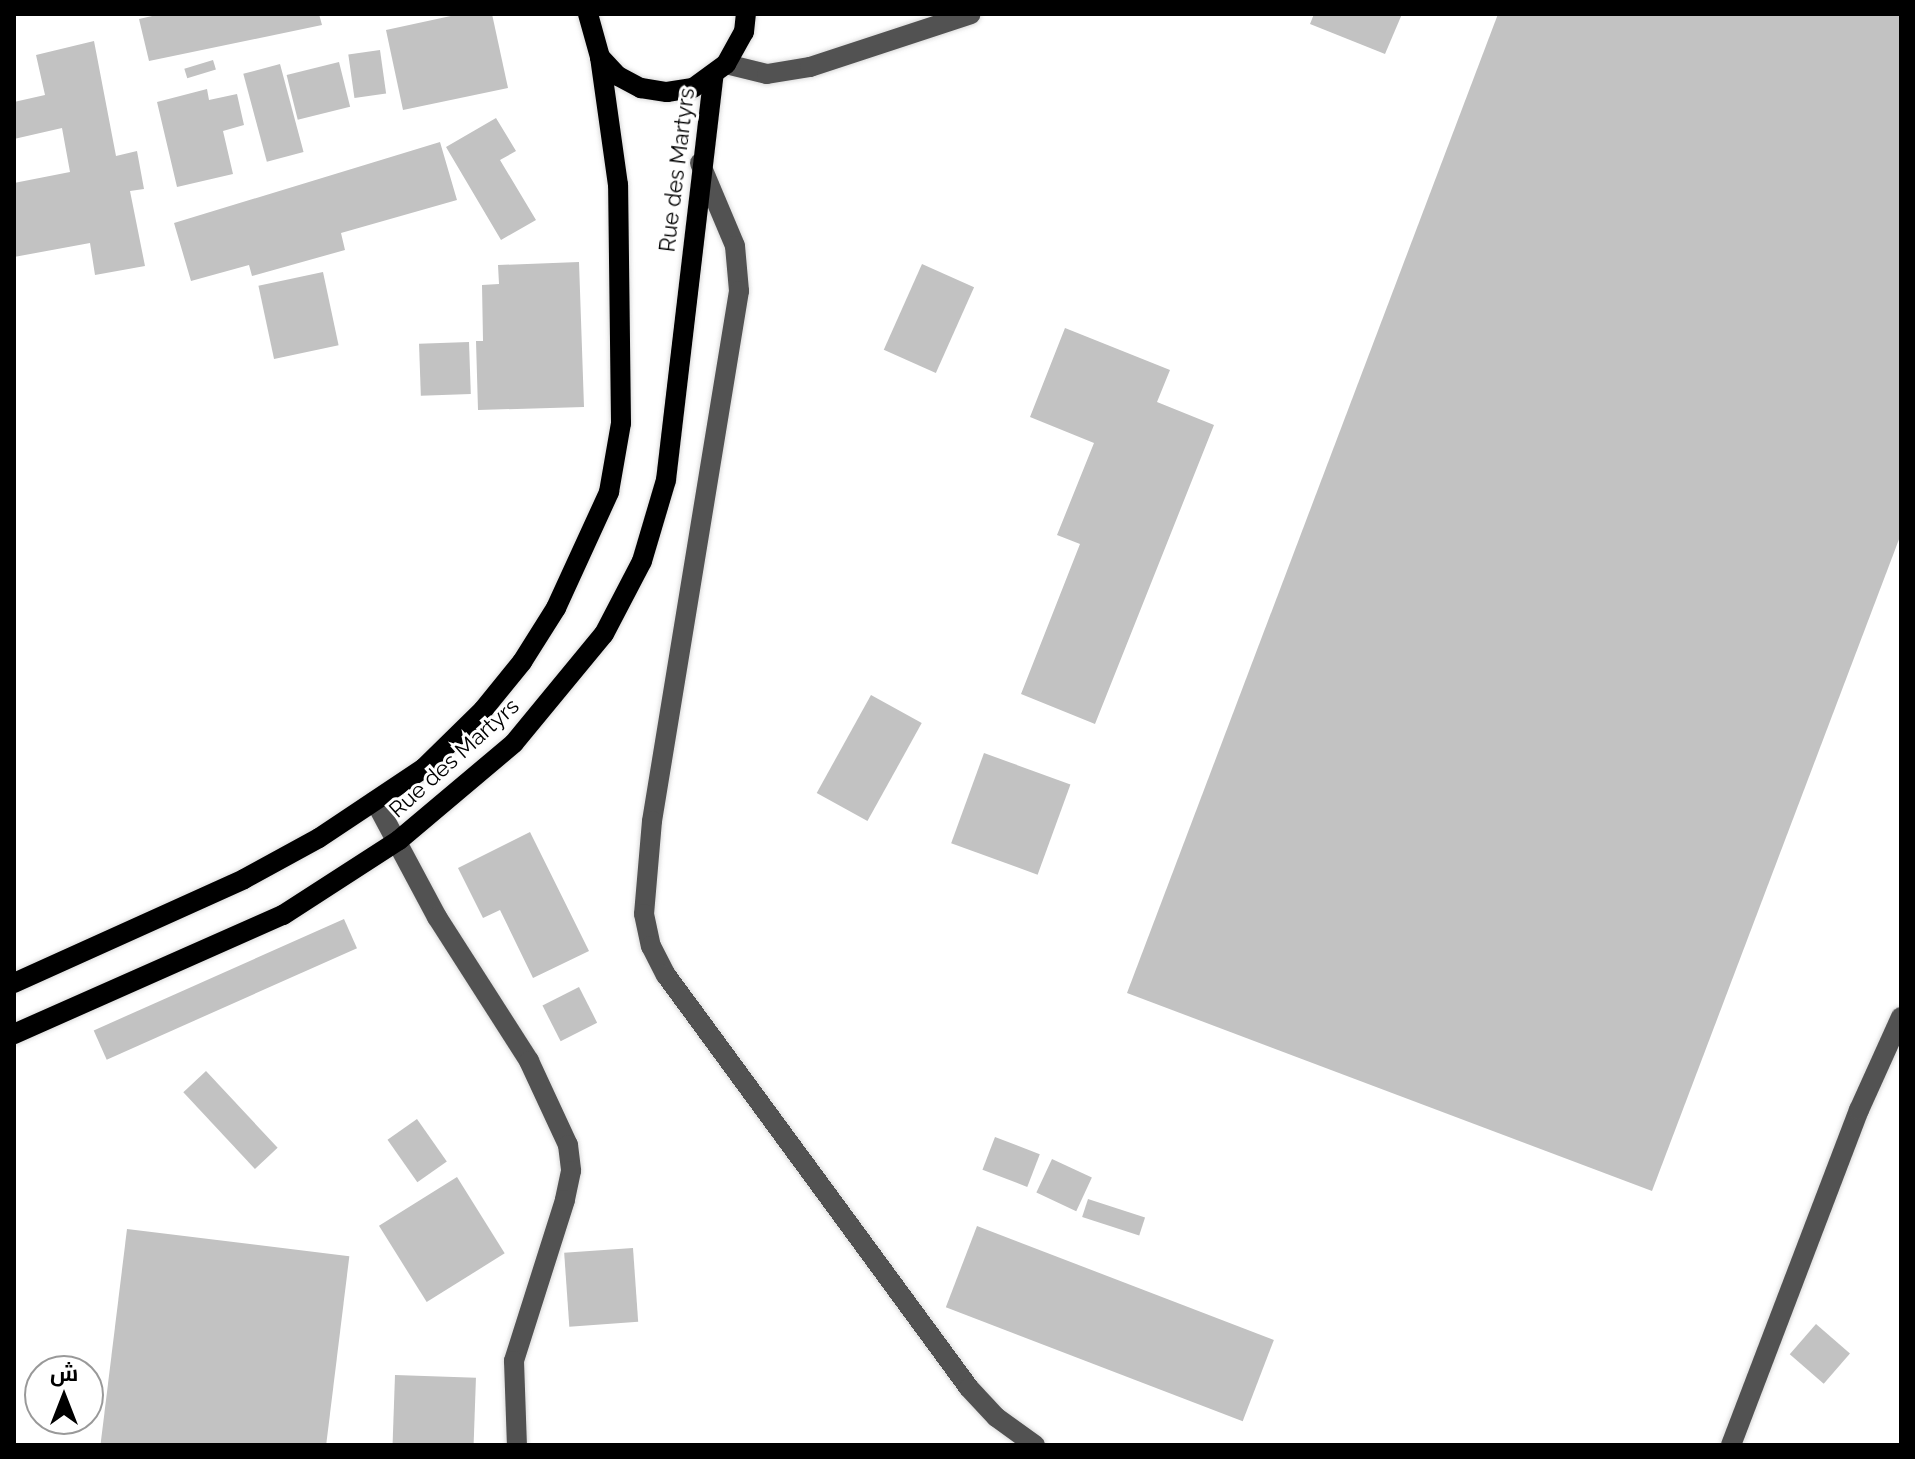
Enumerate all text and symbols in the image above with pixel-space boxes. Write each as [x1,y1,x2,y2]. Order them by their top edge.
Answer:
street label: Rue des Martyrs [654,86,700,254]
street label: Rue des Martyrs [384,693,524,823]
north arrow [24,1355,104,1435]
text: ش [50,1360,78,1386]

